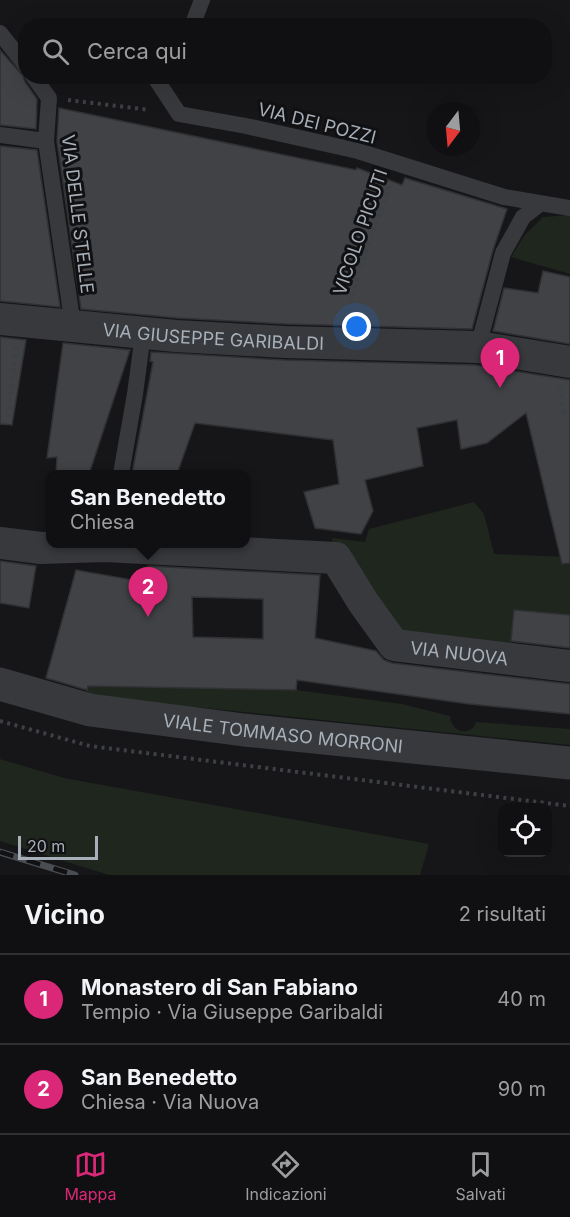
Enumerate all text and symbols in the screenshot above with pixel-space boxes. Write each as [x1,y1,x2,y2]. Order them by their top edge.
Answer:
search box [18,18,552,84]
icon: search [39,35,72,68]
text: Cerca qui [87,38,187,64]
street label: VIA DEI POZZI [256,98,378,148]
north arrow [426,102,480,156]
street label: VIA DELLE STELLE [58,133,98,295]
street label: VICOLO PICUTI [329,166,391,298]
your location [342,312,371,341]
street label: VIA GIUSEPPE GARIBALDI [102,318,324,354]
pin: 1 [480,338,520,388]
popup [46,470,250,548]
text: San Benedetto [70,484,226,510]
text: Chiesa [70,510,135,534]
pin: 2 [128,568,168,617]
street label: VIA NUOVA [409,637,509,669]
street label: VIALE TOMMASO MORRONI [162,709,404,757]
map controls [498,803,552,857]
button: locate [498,803,552,857]
scale bar [18,833,98,860]
text: 20 m [27,836,65,856]
text: Vicino [24,899,105,930]
text: 2 risultati [459,902,546,926]
text: Monastero di San Fabiano [81,974,358,1000]
text: 1 [39,987,48,1011]
text: 40 m [497,987,546,1011]
text: Tempio · Via Giuseppe Garibaldi [81,1000,383,1024]
text: San Benedetto [81,1064,237,1090]
text: 2 [37,1077,50,1101]
text: 90 m [498,1077,546,1101]
text: Chiesa · Via Nuova [81,1090,259,1114]
tab: Mappa [64,1148,117,1204]
tab: Indicazioni [245,1148,327,1204]
tab: Salvati [455,1148,506,1204]

